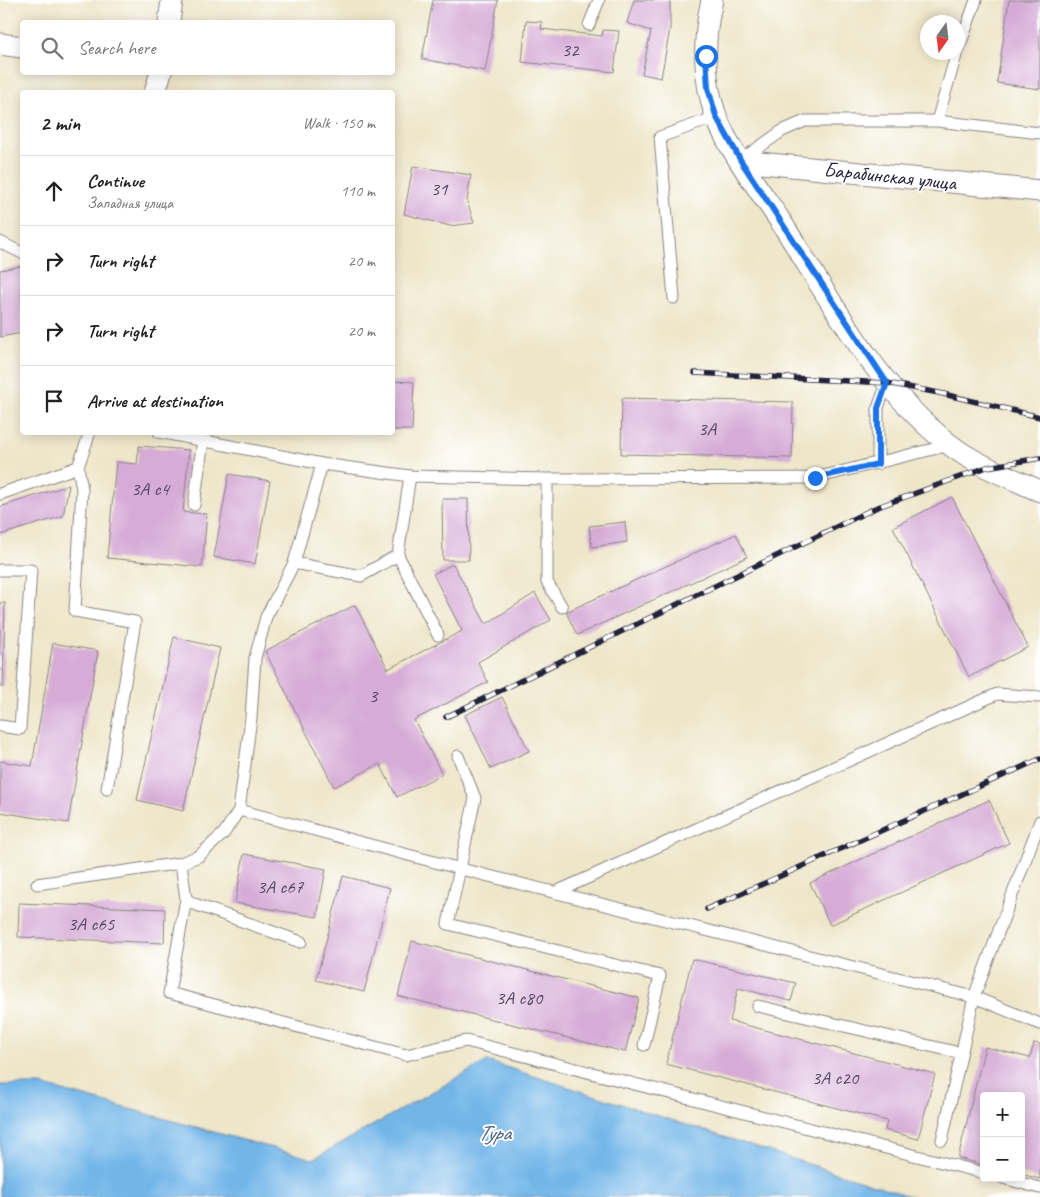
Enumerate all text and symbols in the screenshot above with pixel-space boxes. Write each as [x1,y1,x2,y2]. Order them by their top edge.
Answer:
north arrow [920,15,965,60]
search box [20,20,395,75]
icon: search [38,34,66,62]
text: Search here [78,36,155,60]
house number: 32 [561,38,580,62]
route start [695,45,718,68]
text: 2 min [40,110,80,136]
text: Walk · 150 m [303,113,375,133]
street label: Барабинская улица [823,156,959,196]
text: Continue [87,169,144,193]
icon: ahead [40,177,68,205]
house number: 31 [430,177,449,201]
text: 110 m [341,181,375,201]
text: Западная улица [87,193,173,213]
icon: right [40,247,68,275]
text: Turn right [87,249,154,273]
text: 20 m [348,251,375,271]
icon: right [40,317,68,345]
text: Turn right [87,319,154,343]
text: 20 m [348,321,375,341]
icon: arrive [40,387,68,415]
text: Arrive at destination [87,389,223,413]
house number: 3А [698,417,718,441]
route end [804,467,827,490]
house number: 3А с4 [131,477,171,501]
house number: 3 [369,684,379,708]
house number: 3А с67 [257,875,305,899]
house number: 3А с65 [68,912,116,936]
house number: 3А с80 [496,986,544,1010]
house number: 3А с20 [812,1066,860,1090]
map controls [980,1092,1025,1182]
button: + [980,1092,1025,1137]
water label: Тура [478,1119,513,1147]
button: − [980,1137,1025,1182]

